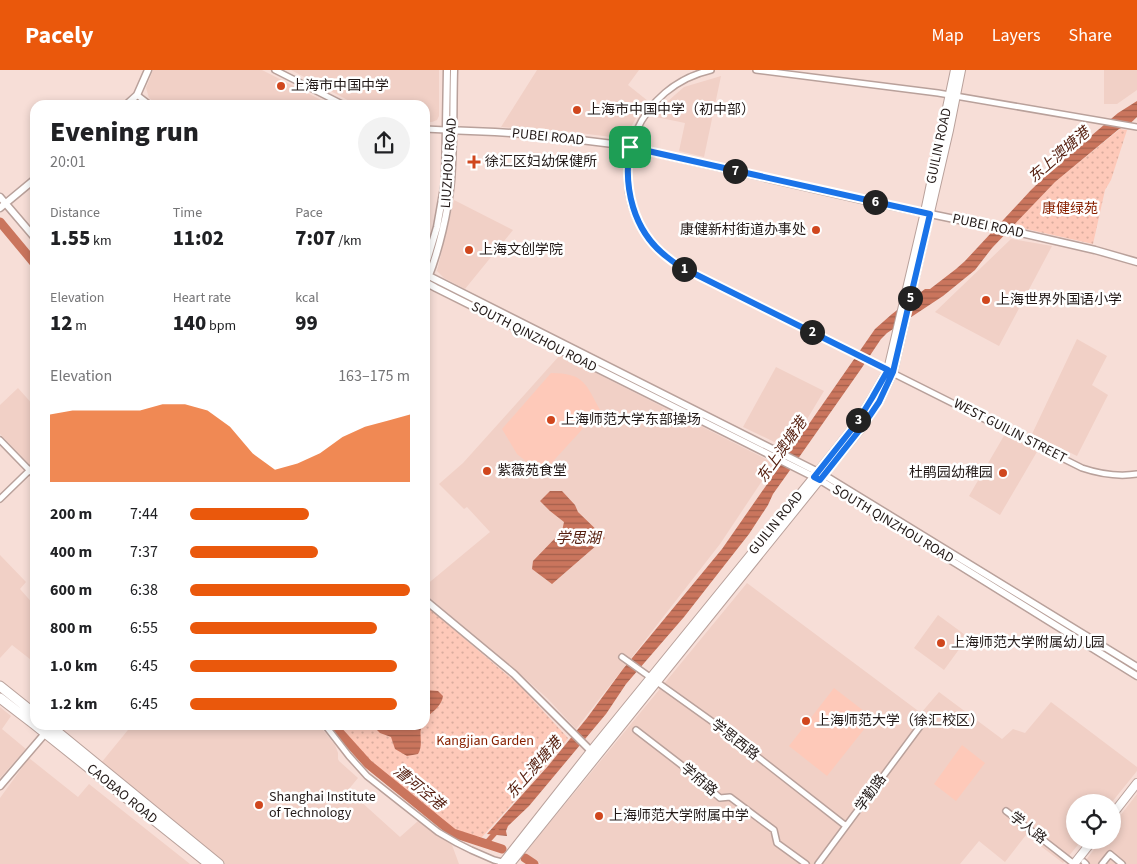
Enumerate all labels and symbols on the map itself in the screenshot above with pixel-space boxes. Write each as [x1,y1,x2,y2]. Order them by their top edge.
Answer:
place label: 上海市中国中学 [291,76,389,96]
marker: 上海市中国中学 [275,80,287,92]
place label: 上海市中国中学（初中部） [587,100,755,120]
marker: 上海市中国中学（初中部） [571,104,583,116]
street label: GUILIN ROAD [921,106,957,186]
street label: LIUZHOU ROAD [436,117,462,209]
water label: 东上澳塘港 [1024,121,1096,188]
street label: PUBEI ROAD [511,123,585,151]
pin [609,126,651,168]
place label: 徐汇区妇幼保健所 [485,152,597,172]
marker: 徐汇区妇幼保健所 [467,155,481,169]
pin: 7 [722,158,748,184]
pin: 6 [862,190,888,214]
park label: 康健绿苑 [1042,199,1098,219]
street label: PUBEI ROAD [951,209,1025,243]
place label: 康健新村街道办事处 [680,220,806,240]
marker: 康健新村街道办事处 [810,224,822,236]
place label: 上海文创学院 [479,240,563,260]
marker: 上海文创学院 [463,244,475,256]
pin: 1 [672,256,696,282]
pin: 5 [898,286,922,310]
place label: 上海世界外国语小学 [996,290,1122,310]
marker: 上海世界外国语小学 [980,294,992,306]
street label: SOUTH QINZHOU ROAD [468,297,600,377]
pin: 2 [800,320,824,344]
street label: WEST GUILIN STREET [950,394,1070,468]
pin: 3 [846,408,870,432]
place label: 上海师范大学东部操场 [561,410,701,430]
water label: 东上澳塘港 [752,412,813,487]
marker: 上海师范大学东部操场 [545,414,557,426]
place label: 紫薇苑食堂 [497,461,567,481]
place label: 杜鹃园幼稚园 [909,463,993,483]
marker: 紫薇苑食堂 [481,465,493,477]
marker: 杜鹃园幼稚园 [997,467,1009,479]
street label: SOUTH QINZHOU ROAD [829,480,957,568]
street label: GUILIN ROAD [744,487,808,559]
water label: 学思湖 [555,528,602,549]
place label: 上海师范大学附属幼儿园 [951,633,1105,653]
marker: 上海师范大学附属幼儿园 [935,637,947,649]
place label: 上海师范大学（徐汇校区） [816,711,984,731]
street label: 学思西路 [707,715,763,765]
marker: 上海师范大学（徐汇校区） [800,715,812,727]
park label: Kangjian Garden [436,731,534,751]
water label: 东上澳塘港 [501,731,568,803]
street label: CAOBAO ROAD [82,759,162,829]
street label: 学府路 [676,759,722,801]
water label: 漕河泾港 [389,761,450,816]
street label: 学勤路 [851,770,891,816]
place label: Shanghai Institute of Technology [269,787,376,823]
marker: Shanghai Institute of Technology [253,799,265,811]
place label: 上海师范大学附属中学 [609,806,749,826]
street label: 学人路 [1005,807,1051,849]
marker: 上海师范大学附属中学 [593,810,605,822]

